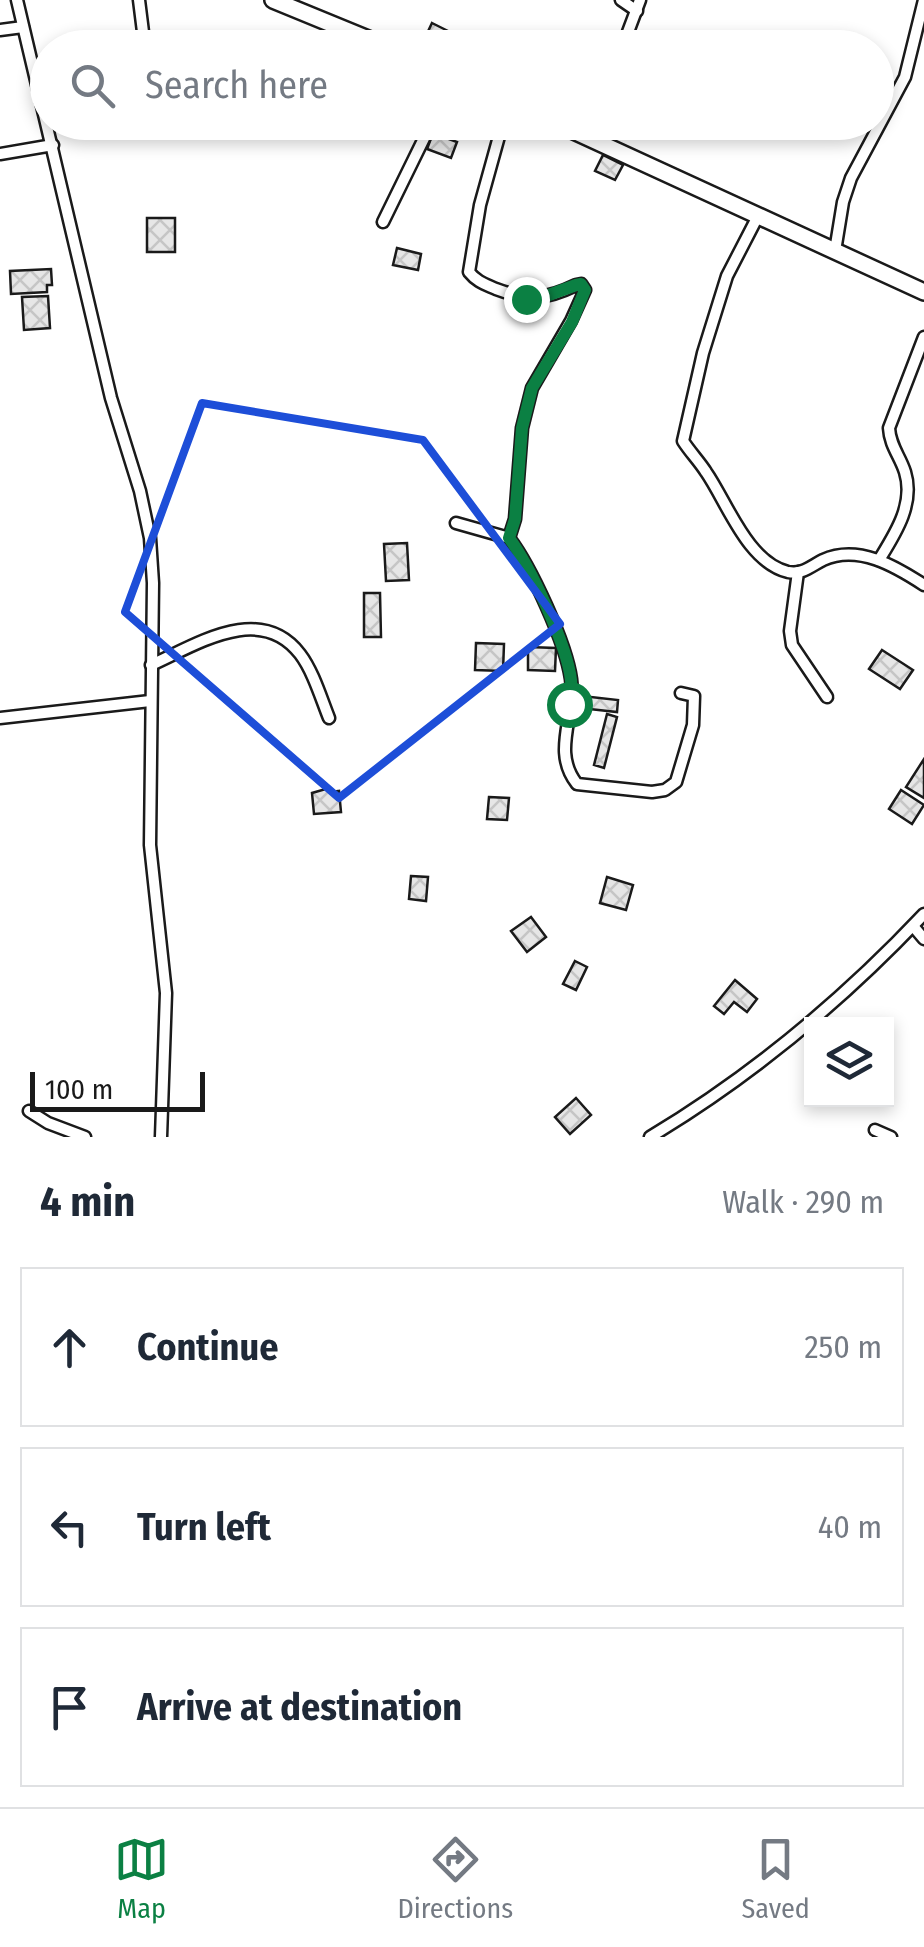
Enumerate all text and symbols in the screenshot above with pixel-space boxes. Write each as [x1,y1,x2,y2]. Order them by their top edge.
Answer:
search box [30,30,894,140]
icon: search [65,58,120,113]
text: Search here [145,62,328,108]
route end [504,277,550,323]
route start [547,682,593,728]
map controls [804,1017,894,1107]
button: layers [804,1017,894,1107]
scale bar [30,1067,205,1112]
text: 100 m [45,1073,113,1106]
text: 4 min [40,1177,135,1227]
text: Walk · 290 m [722,1183,884,1221]
icon: ahead [42,1320,97,1375]
text: Continue [137,1324,278,1370]
text: 250 m [804,1328,882,1366]
icon: left [42,1500,97,1555]
text: Turn left [137,1504,271,1550]
text: 40 m [818,1508,882,1546]
icon: arrive [42,1680,97,1735]
text: Arrive at destination [137,1684,462,1730]
tab: Map [114,1832,169,1925]
tab: Directions [397,1832,513,1925]
tab: Saved [741,1832,810,1925]

